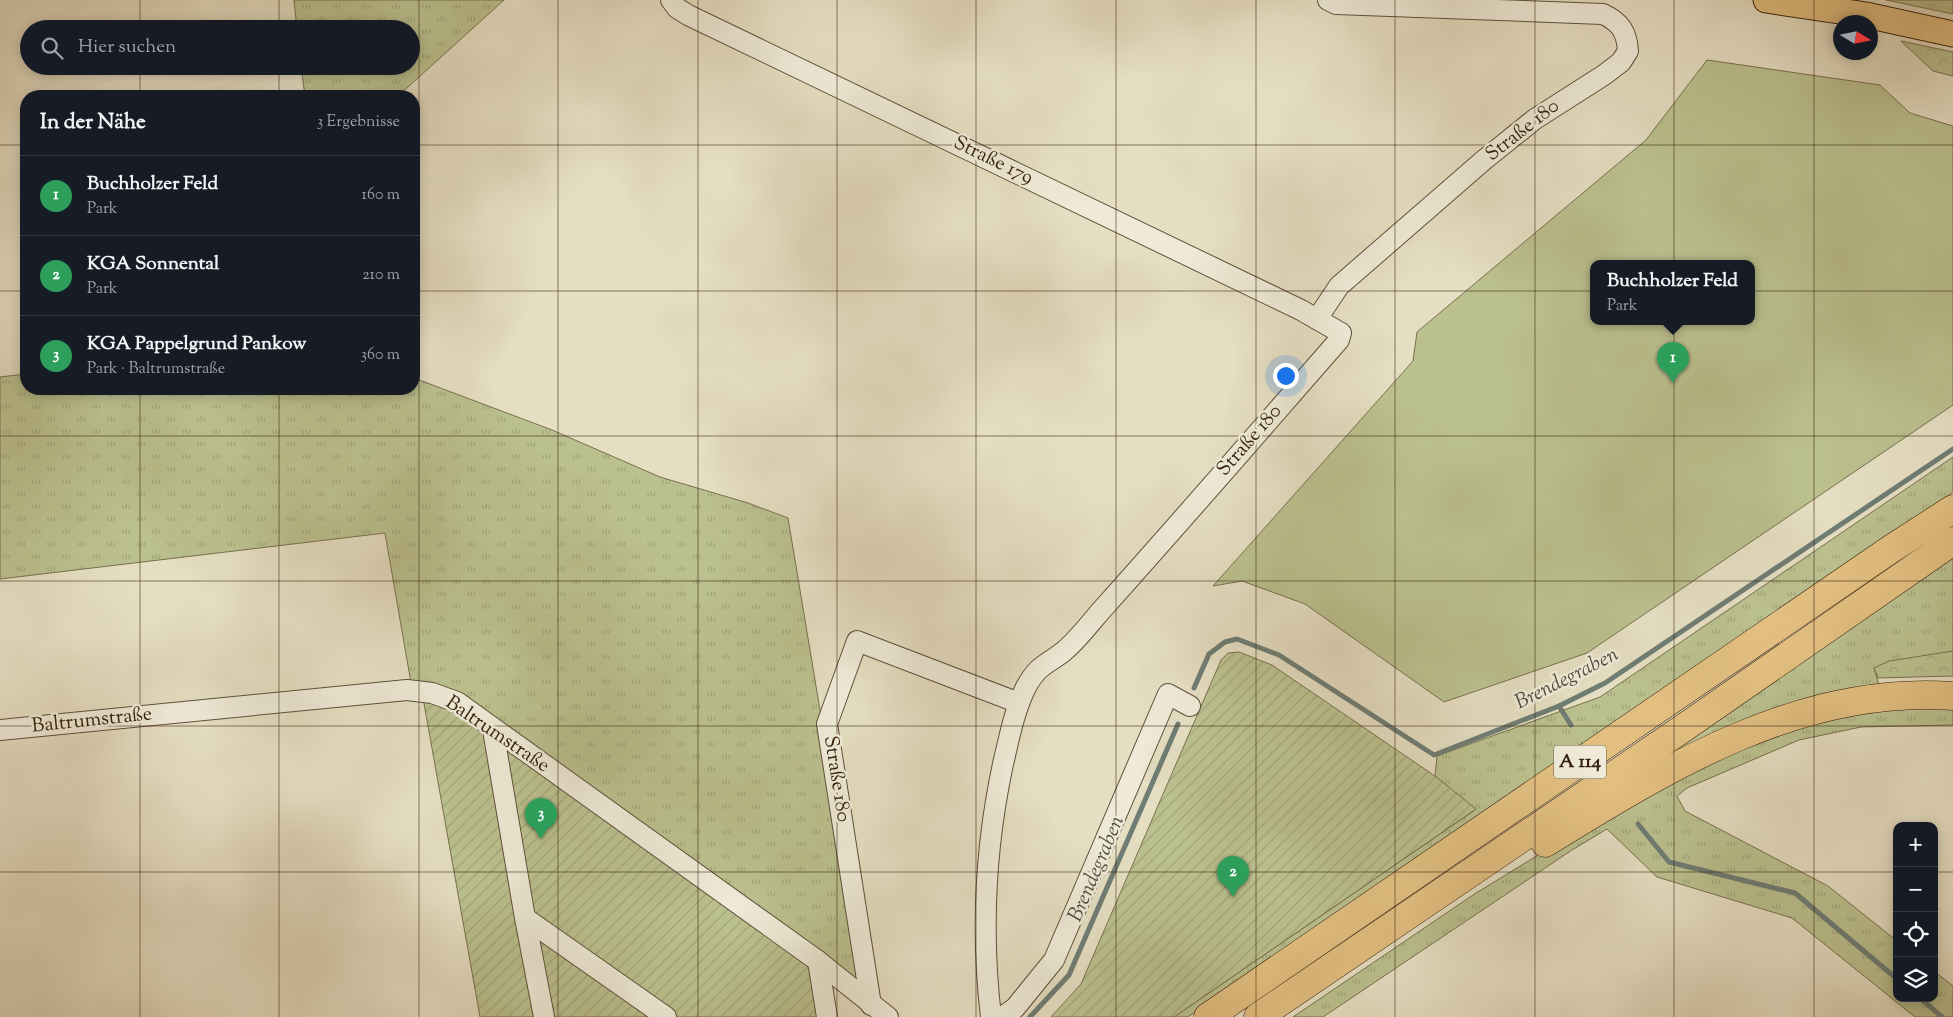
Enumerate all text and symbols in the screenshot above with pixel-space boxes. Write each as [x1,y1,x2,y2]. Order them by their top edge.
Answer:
north arrow [1833,15,1878,60]
search box [20,20,420,75]
icon: search [38,34,66,62]
text: Hier suchen [78,34,176,61]
street label: Straße 180 [1480,93,1566,169]
text: In der Nähe [40,108,146,138]
text: 3 Ergebnisse [317,111,400,134]
street label: Straße 179 [948,129,1038,193]
text: Buchholzer Feld [87,171,218,198]
text: 1 [53,184,59,207]
text: 160 m [362,184,400,207]
text: Park [87,198,118,221]
text: KGA Sonnental [87,251,219,278]
popup [1590,260,1755,325]
text: 2 [52,264,60,287]
text: 210 m [362,264,400,287]
text: Buchholzer Feld [1607,268,1738,295]
text: Park [87,278,118,301]
text: Park [1607,295,1638,318]
text: KGA Pappelgrund Pankow [87,331,306,358]
pin: 1 [1657,342,1689,383]
text: 3 [53,344,59,367]
text: 360 m [361,344,400,367]
text: Park · Baltrumstraße [87,358,225,381]
your location [1273,363,1299,389]
street label: Straße 180 [1211,399,1289,483]
water label: Brendegraben [1510,640,1624,718]
street label: Baltrumstraße [439,689,555,781]
street label: Baltrumstraße [30,700,154,742]
street label: Straße 180 [815,734,857,824]
road number: A 114 [1554,746,1606,779]
pin: 3 [525,798,557,839]
water label: Brendegraben [1061,811,1133,927]
map controls [1893,822,1938,1002]
button: + [1893,822,1938,867]
pin: 2 [1217,856,1249,897]
button: − [1893,867,1938,912]
button: locate [1893,912,1938,957]
button: layers [1893,957,1938,1002]

